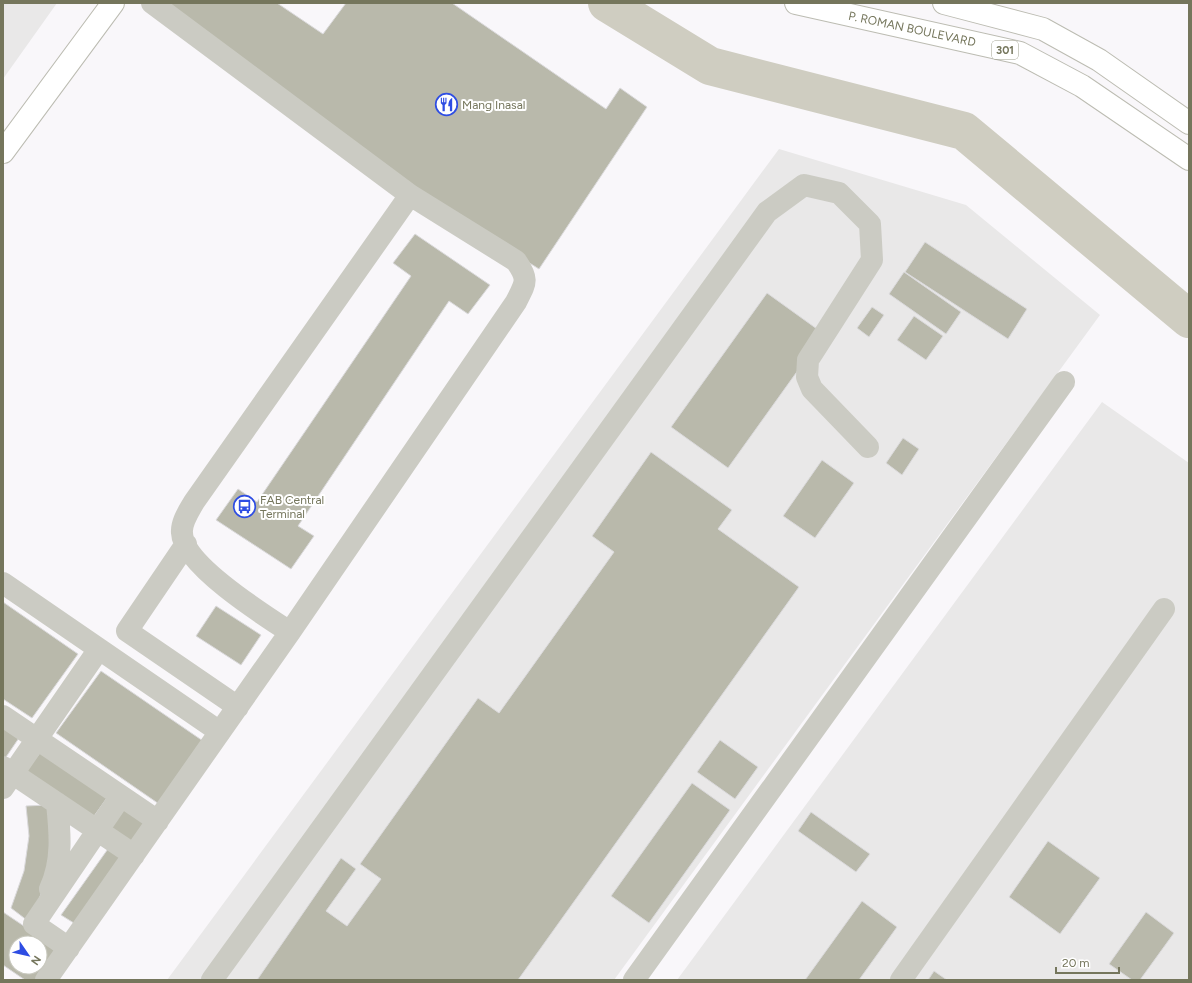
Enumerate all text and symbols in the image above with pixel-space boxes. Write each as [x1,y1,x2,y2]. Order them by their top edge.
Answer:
street label: P. ROMAN BOULEVARD [847,9,977,49]
road number: 301 [992,41,1018,59]
restaurant icon: Mang Inasal [433,92,459,118]
place label: Mang Inasal [462,98,525,112]
place label: FAB Central Terminal [260,493,324,521]
bus stop icon: FAB Central Terminal [231,494,257,520]
north arrow [8,935,48,975]
scale bar [1056,949,1119,975]
text: N [28,953,44,967]
text: 20 m [1062,956,1090,970]

